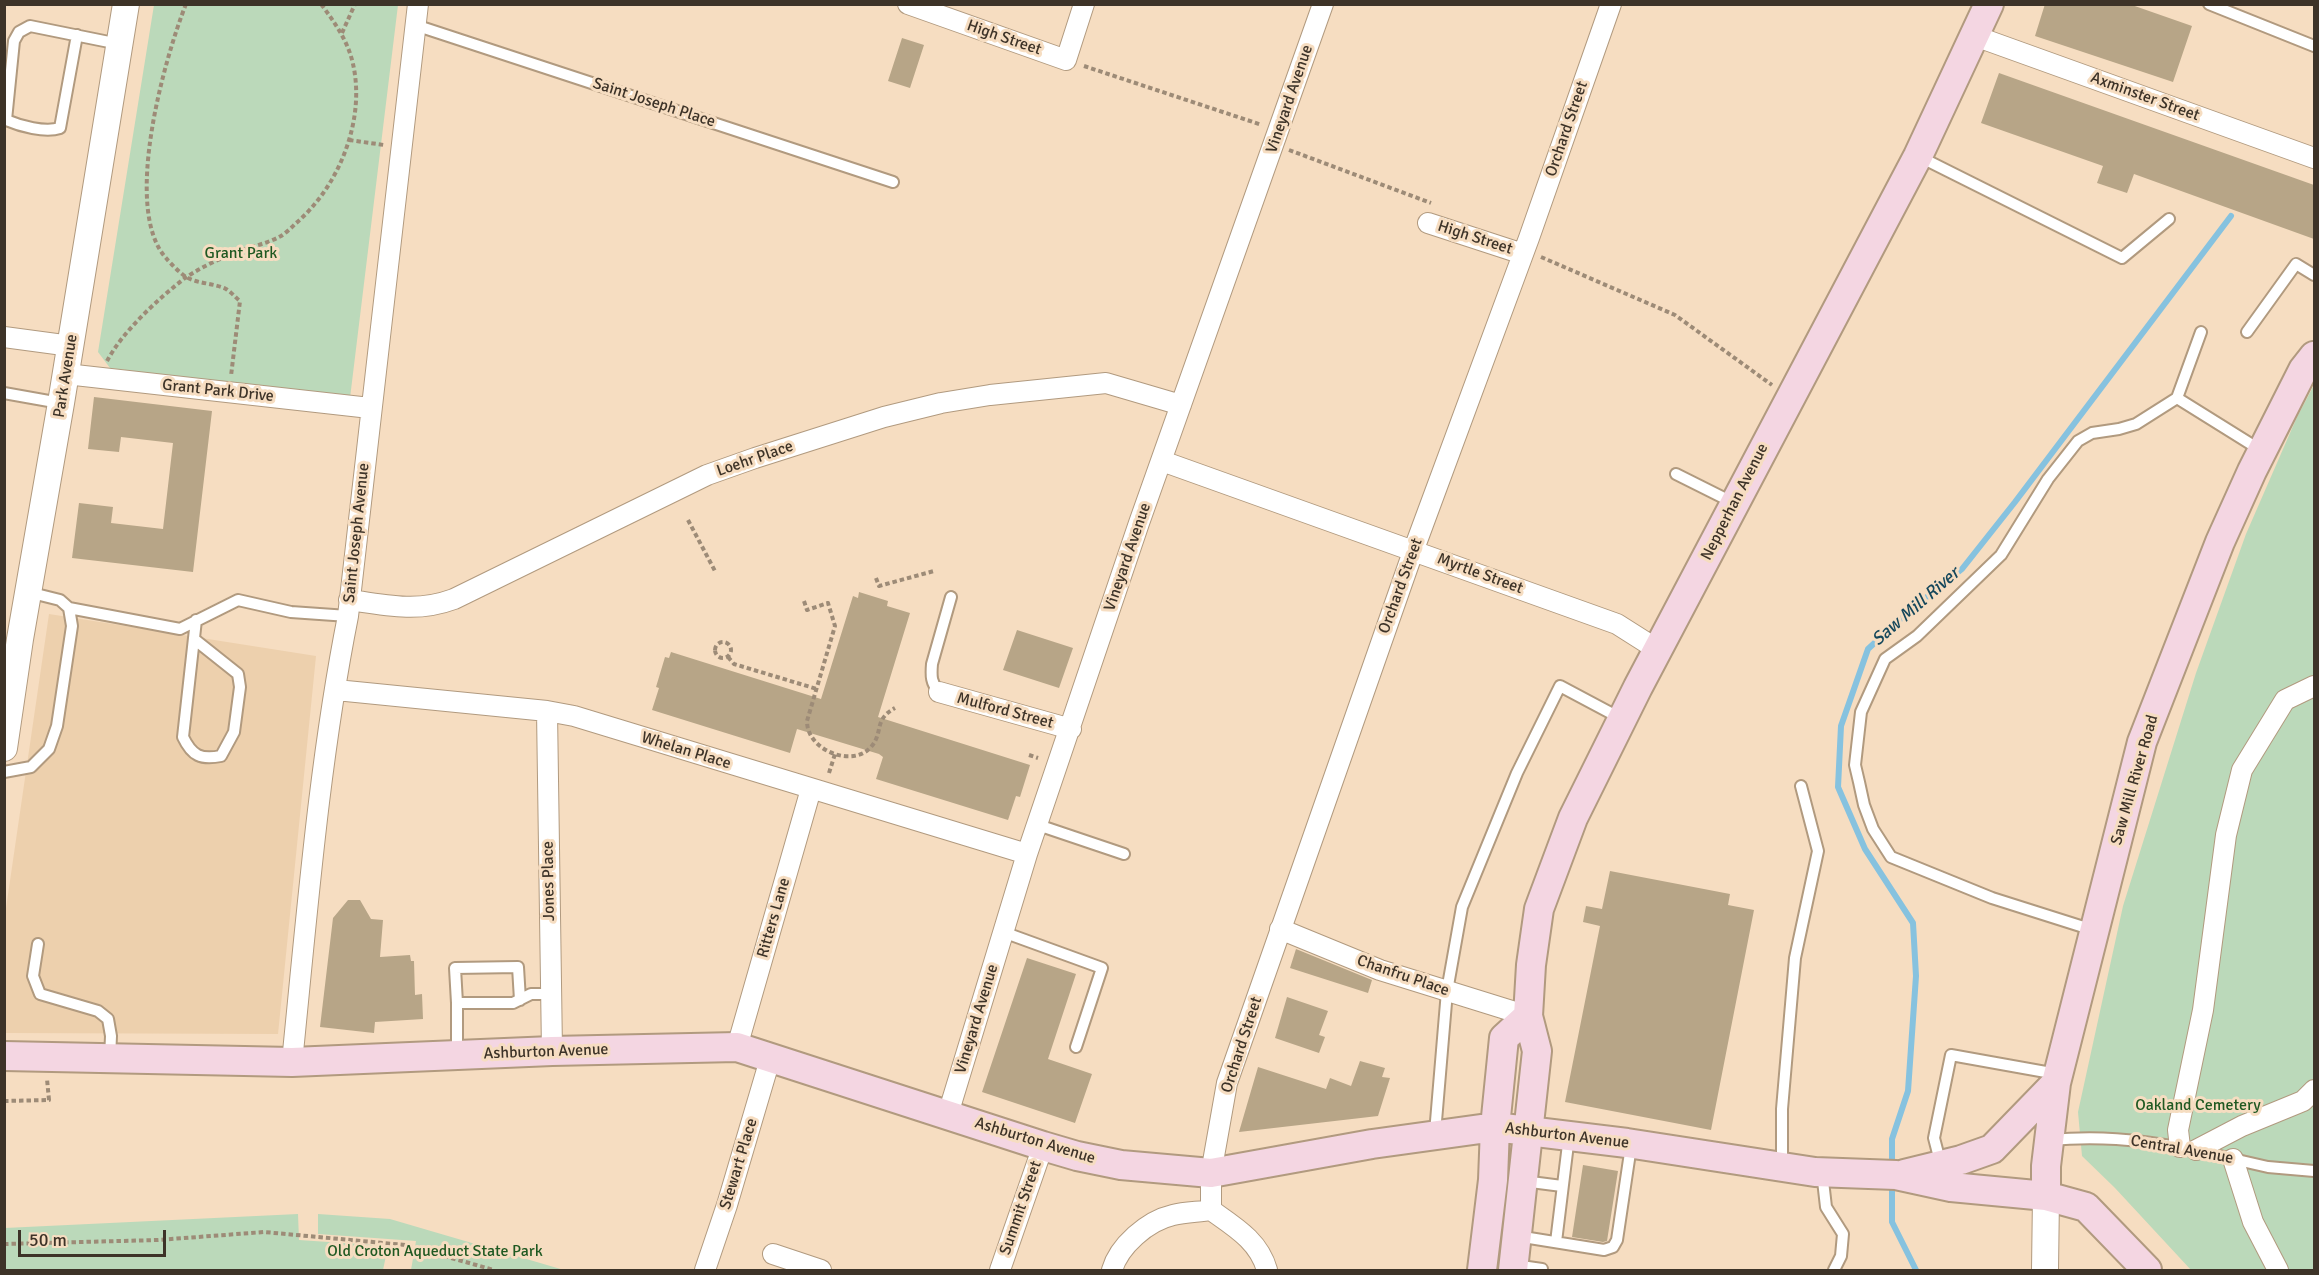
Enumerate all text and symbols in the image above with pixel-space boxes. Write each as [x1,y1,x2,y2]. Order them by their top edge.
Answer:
street label: High Street [964,16,1044,60]
street label: Vineyard Avenue [1262,42,1318,156]
street label: Axminster Street [2088,68,2202,126]
street label: Saint Joseph Place [590,74,718,132]
street label: Orchard Street [1542,79,1592,179]
street label: High Street [1435,217,1515,259]
park label: Grant Park [205,244,277,264]
street label: Park Avenue [50,333,82,419]
street label: Grant Park Drive [161,376,275,406]
street label: Loehr Place [714,437,796,481]
street label: Nepperhan Avenue [1697,440,1773,564]
street label: Saint Joseph Avenue [340,462,374,604]
street label: Vineyard Avenue [1100,500,1156,614]
street label: Orchard Street [1375,536,1427,636]
street label: Myrtle Street [1434,550,1526,598]
water label: Saw Mill River [1868,563,1964,651]
street label: Mulford Street [955,689,1055,733]
street label: Saw Mill River Road [2107,713,2163,847]
street label: Whelan Place [639,728,733,774]
street label: Jones Place [539,841,559,921]
street label: Ritters Lane [753,876,795,960]
street label: Chanfru Place [1354,951,1452,1001]
street label: Vineyard Avenue [951,962,1003,1076]
street label: Orchard Street [1217,995,1267,1095]
street label: Ashburton Avenue [483,1040,609,1064]
park label: Oakland Cemetery [2135,1096,2261,1116]
street label: Ashburton Avenue [972,1114,1098,1168]
street label: Stewart Place [716,1116,762,1212]
street label: Ashburton Avenue [1504,1119,1630,1153]
street label: Central Avenue [2129,1132,2235,1168]
street label: Summit Street [996,1158,1046,1258]
scale bar [21,1218,170,1256]
text: 50 m [29,1229,67,1251]
park label: Old Croton Aqueduct State Park [327,1242,543,1262]

